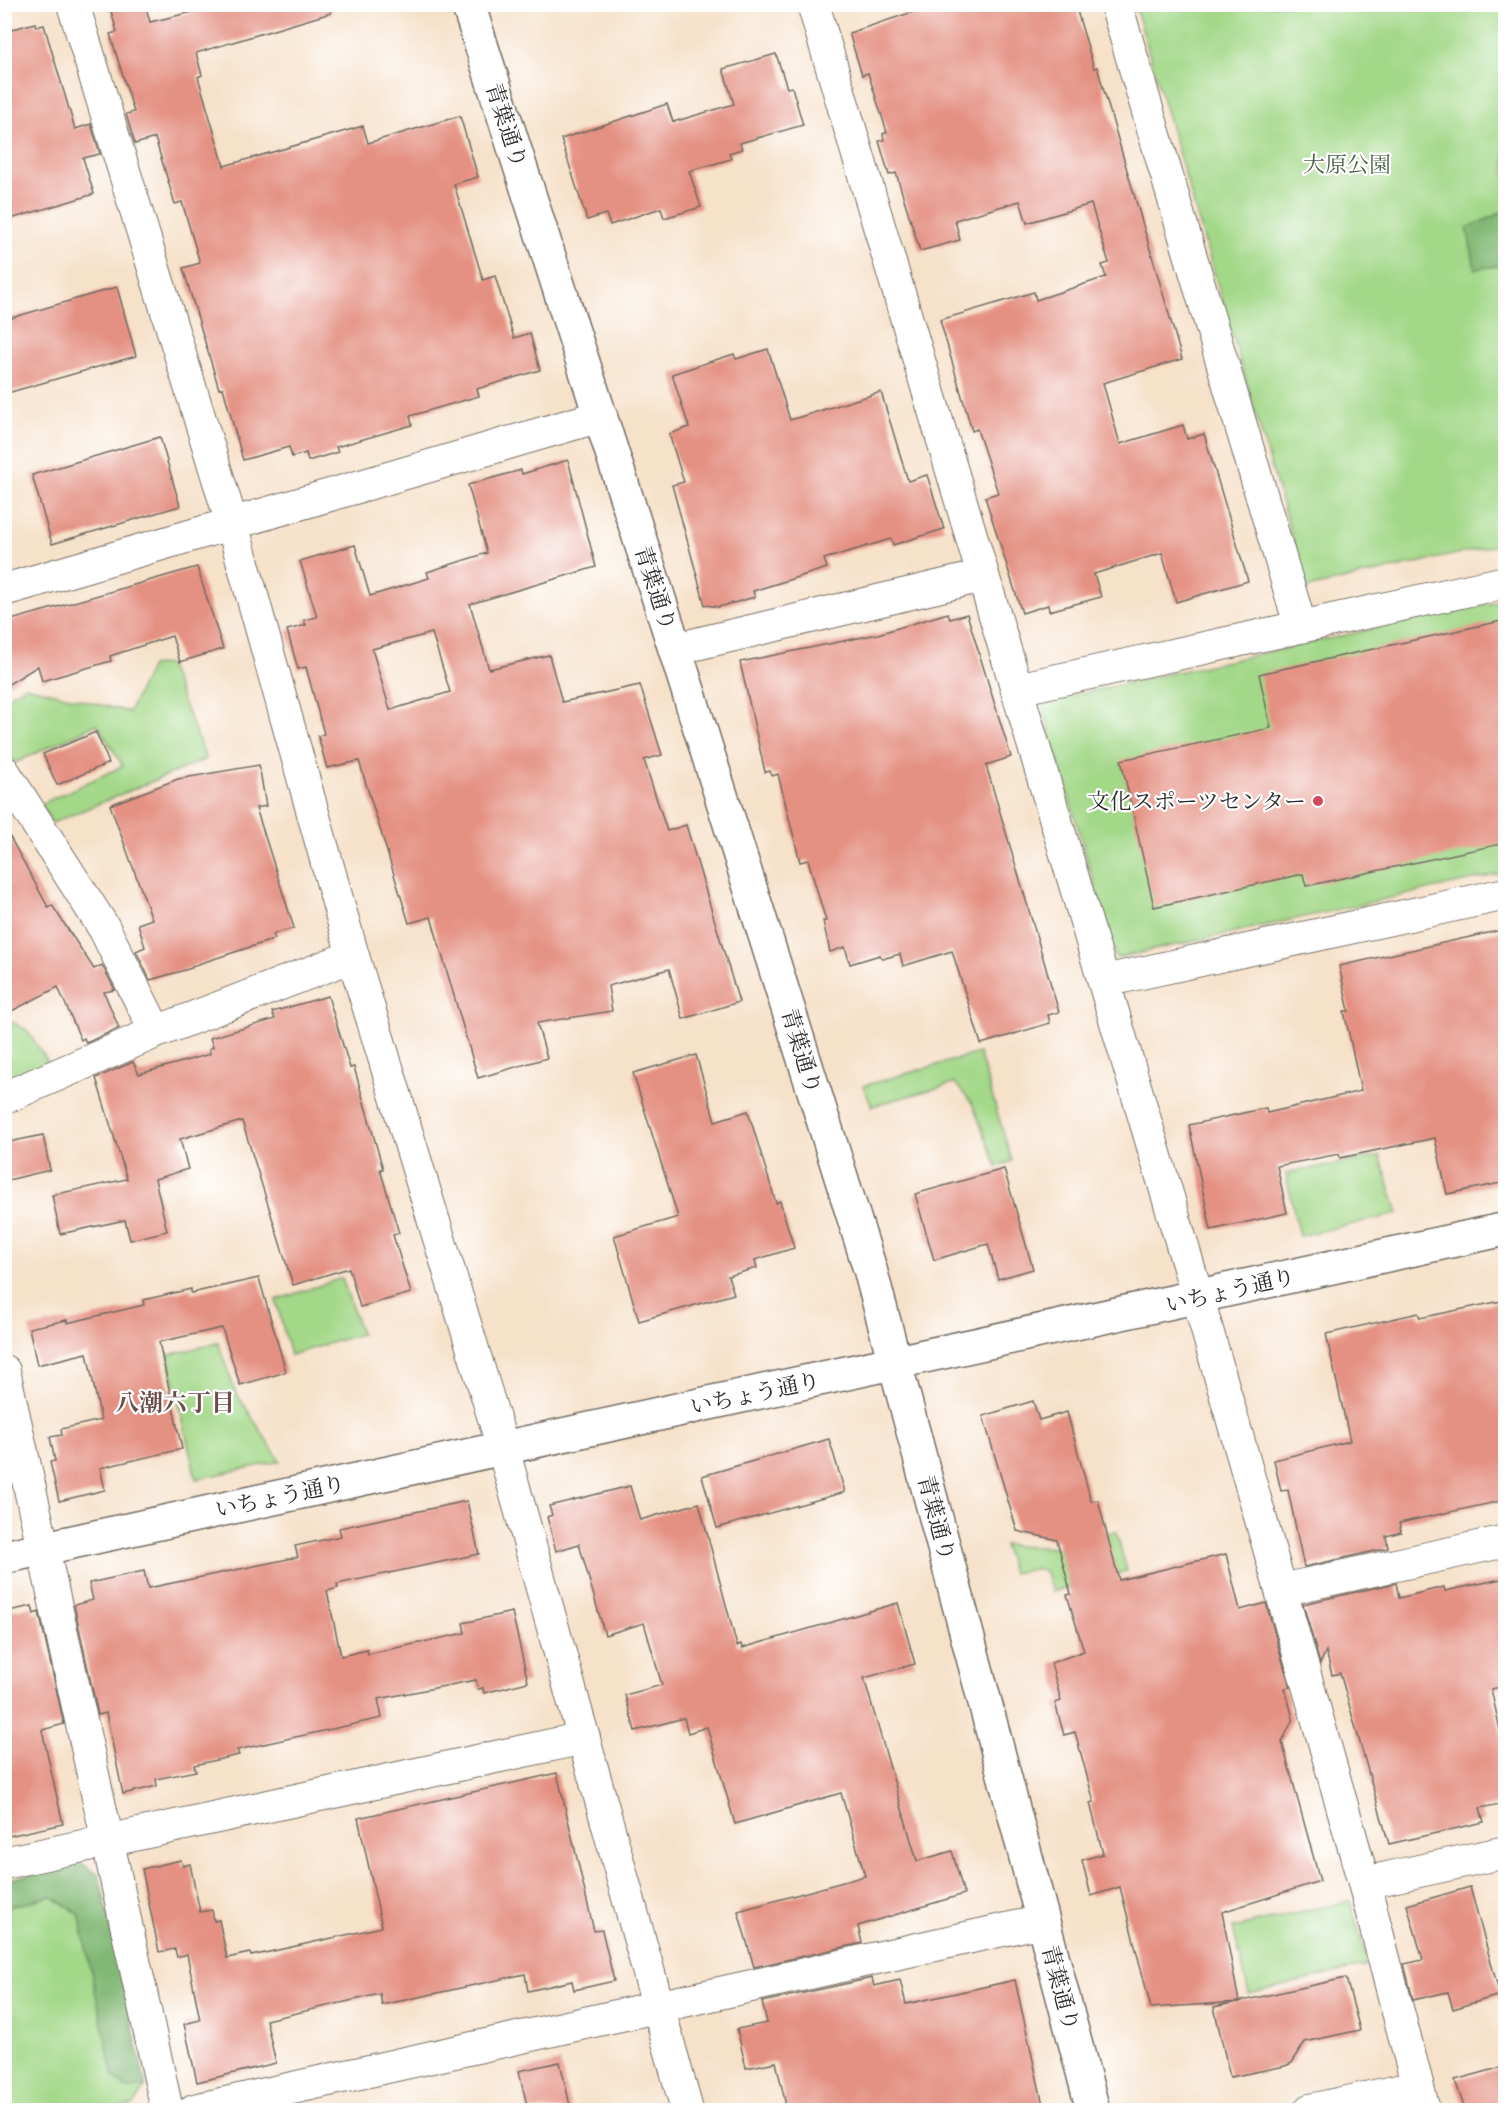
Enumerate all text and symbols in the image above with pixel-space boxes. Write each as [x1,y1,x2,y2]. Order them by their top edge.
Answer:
street label: 青葉通り [478,79,534,172]
park label: 大原公園 [1303,150,1391,180]
street label: 青葉通り [627,542,683,635]
place label: 文化スポーツセンター [1088,787,1306,817]
marker: 文化スポーツセンター [1311,794,1325,808]
street label: 青葉通り [774,1005,828,1098]
street label: いちょう通り [1163,1262,1298,1320]
street label: いちょう通り [688,1366,823,1422]
district label: 八潮六丁目 [115,1387,235,1420]
street label: いちょう通り [213,1469,348,1525]
street label: 青葉通り [910,1472,962,1565]
street label: 青葉通り [1034,1942,1086,2035]

